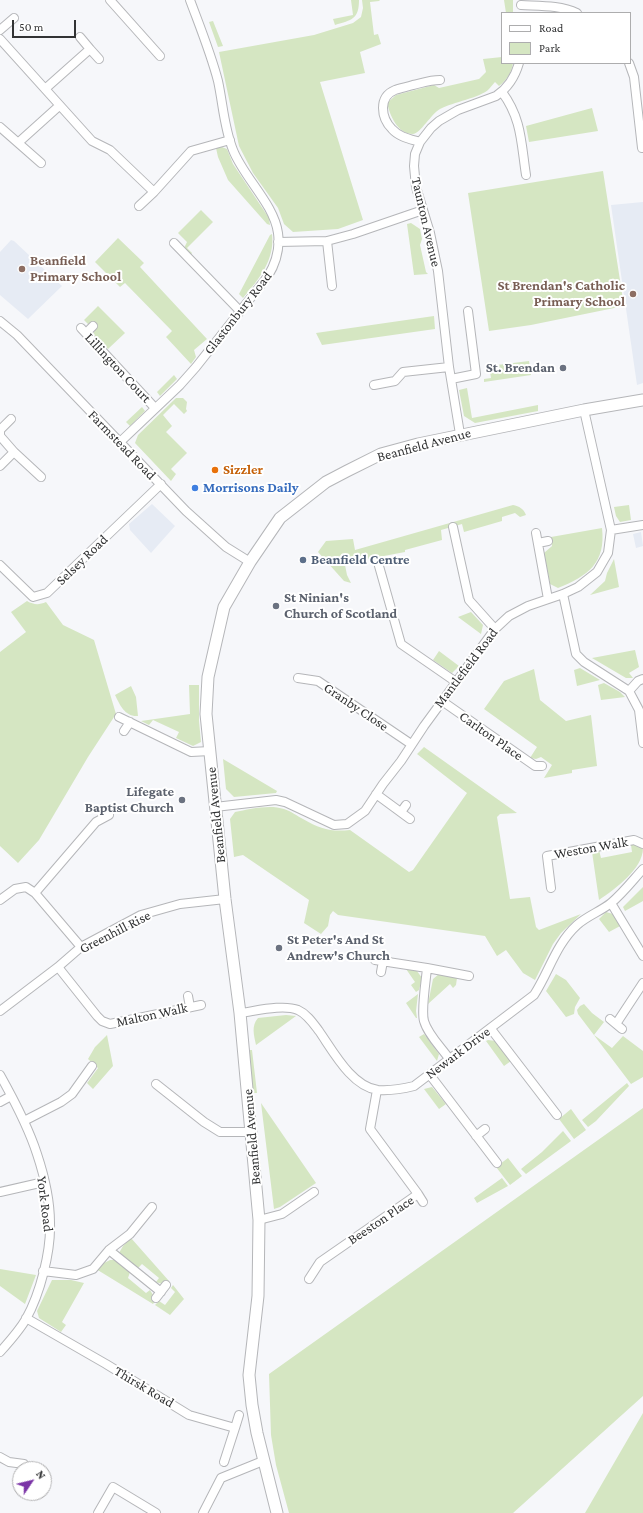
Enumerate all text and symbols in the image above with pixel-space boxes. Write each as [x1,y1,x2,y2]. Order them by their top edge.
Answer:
scale bar [14,12,78,38]
legend [501,12,631,64]
text: 50 m [19,20,43,34]
text: Road [539,21,563,35]
text: Park [539,41,560,55]
street label: Taunton Avenue [408,176,444,268]
place label: Beanfield Primary School [30,253,121,286]
marker: Beanfield Primary School [17,264,27,274]
street label: Glastonbury Road [200,268,276,358]
place label: St Brendan's Catholic Primary School [497,278,625,310]
marker: St Brendan's Catholic Primary School [628,289,638,299]
street label: Lillington Court [81,329,155,407]
place label: St. Brendan [486,360,555,376]
marker: St. Brendan [558,363,568,373]
street label: Farmstead Road [85,407,159,483]
street label: Beanfield Avenue [375,424,473,466]
place label: Sizzler [223,462,263,478]
marker: Sizzler [210,465,220,475]
place label: Morrisons Daily [203,480,299,496]
marker: Morrisons Daily [190,483,200,493]
street label: Selsey Road [53,531,111,589]
place label: Beanfield Centre [311,552,409,568]
marker: Beanfield Centre [298,555,308,565]
place label: St Ninian's Church of Scotland [284,590,397,622]
marker: St Ninian's Church of Scotland [271,601,281,611]
street label: Mantlefield Road [430,625,502,711]
street label: Granby Close [320,679,392,735]
street label: Carlton Place [456,708,526,764]
street label: Beanfield Avenue [203,766,229,864]
place label: Lifegate Baptist Church [85,784,174,816]
marker: Lifegate Baptist Church [177,795,187,805]
street label: Weston Walk [553,833,629,863]
street label: Greenhill Rise [77,907,153,957]
place label: St Peter's And St Andrew's Church [287,932,390,964]
marker: St Peter's And St Andrew's Church [274,943,284,953]
street label: Malton Walk [115,999,189,1031]
street label: Newark Drive [422,1023,494,1083]
street label: Beanfield Avenue [239,1088,265,1186]
street label: York Road [33,1175,57,1233]
street label: Beeston Place [345,1192,417,1248]
street label: Thirsk Road [111,1363,177,1411]
north arrow [12,1461,52,1501]
text: N [34,1468,48,1481]

